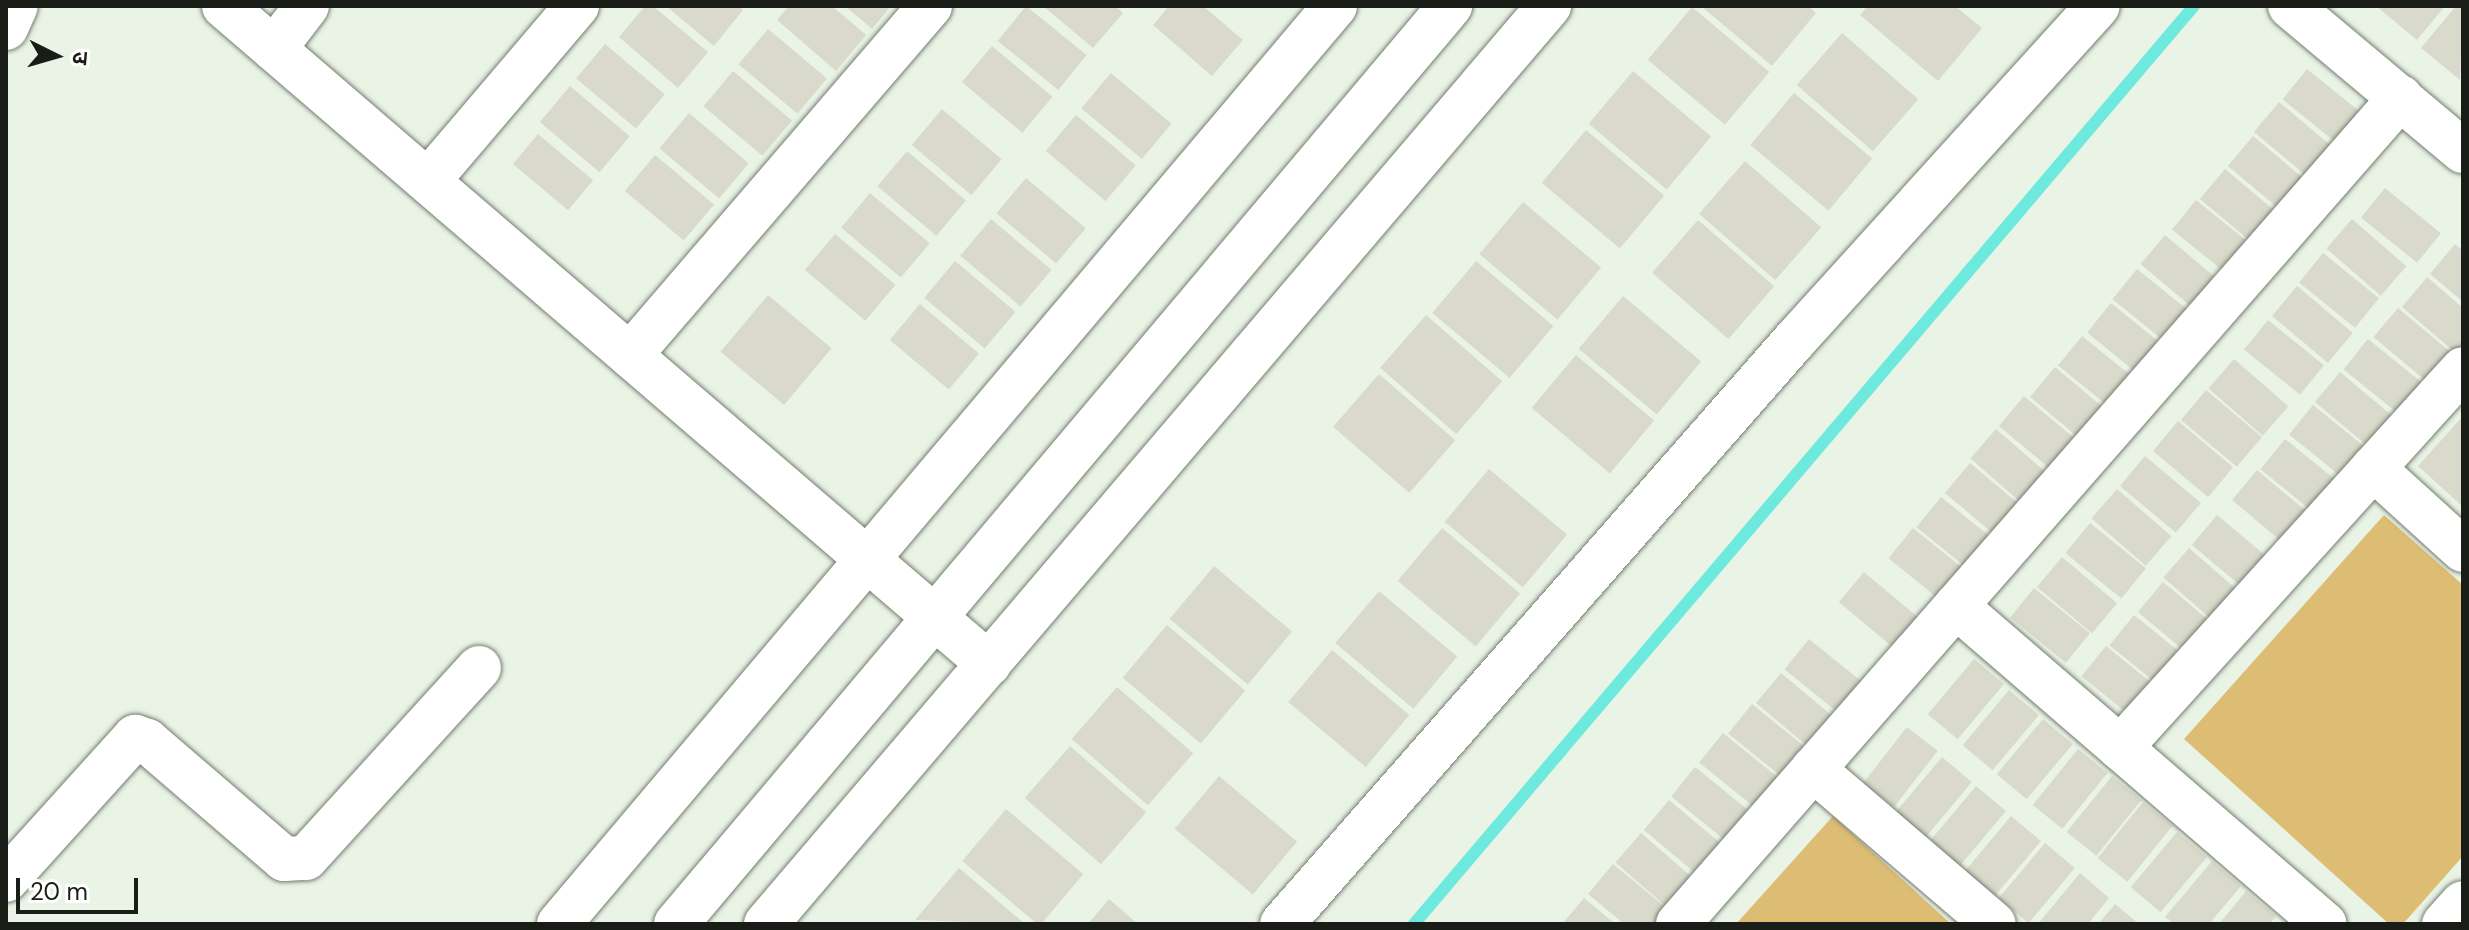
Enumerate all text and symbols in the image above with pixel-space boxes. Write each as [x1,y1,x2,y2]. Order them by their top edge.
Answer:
north arrow [16,16,96,96]
text: उ [65,50,95,66]
scale bar [20,862,142,912]
text: 20 m [30,876,88,907]

